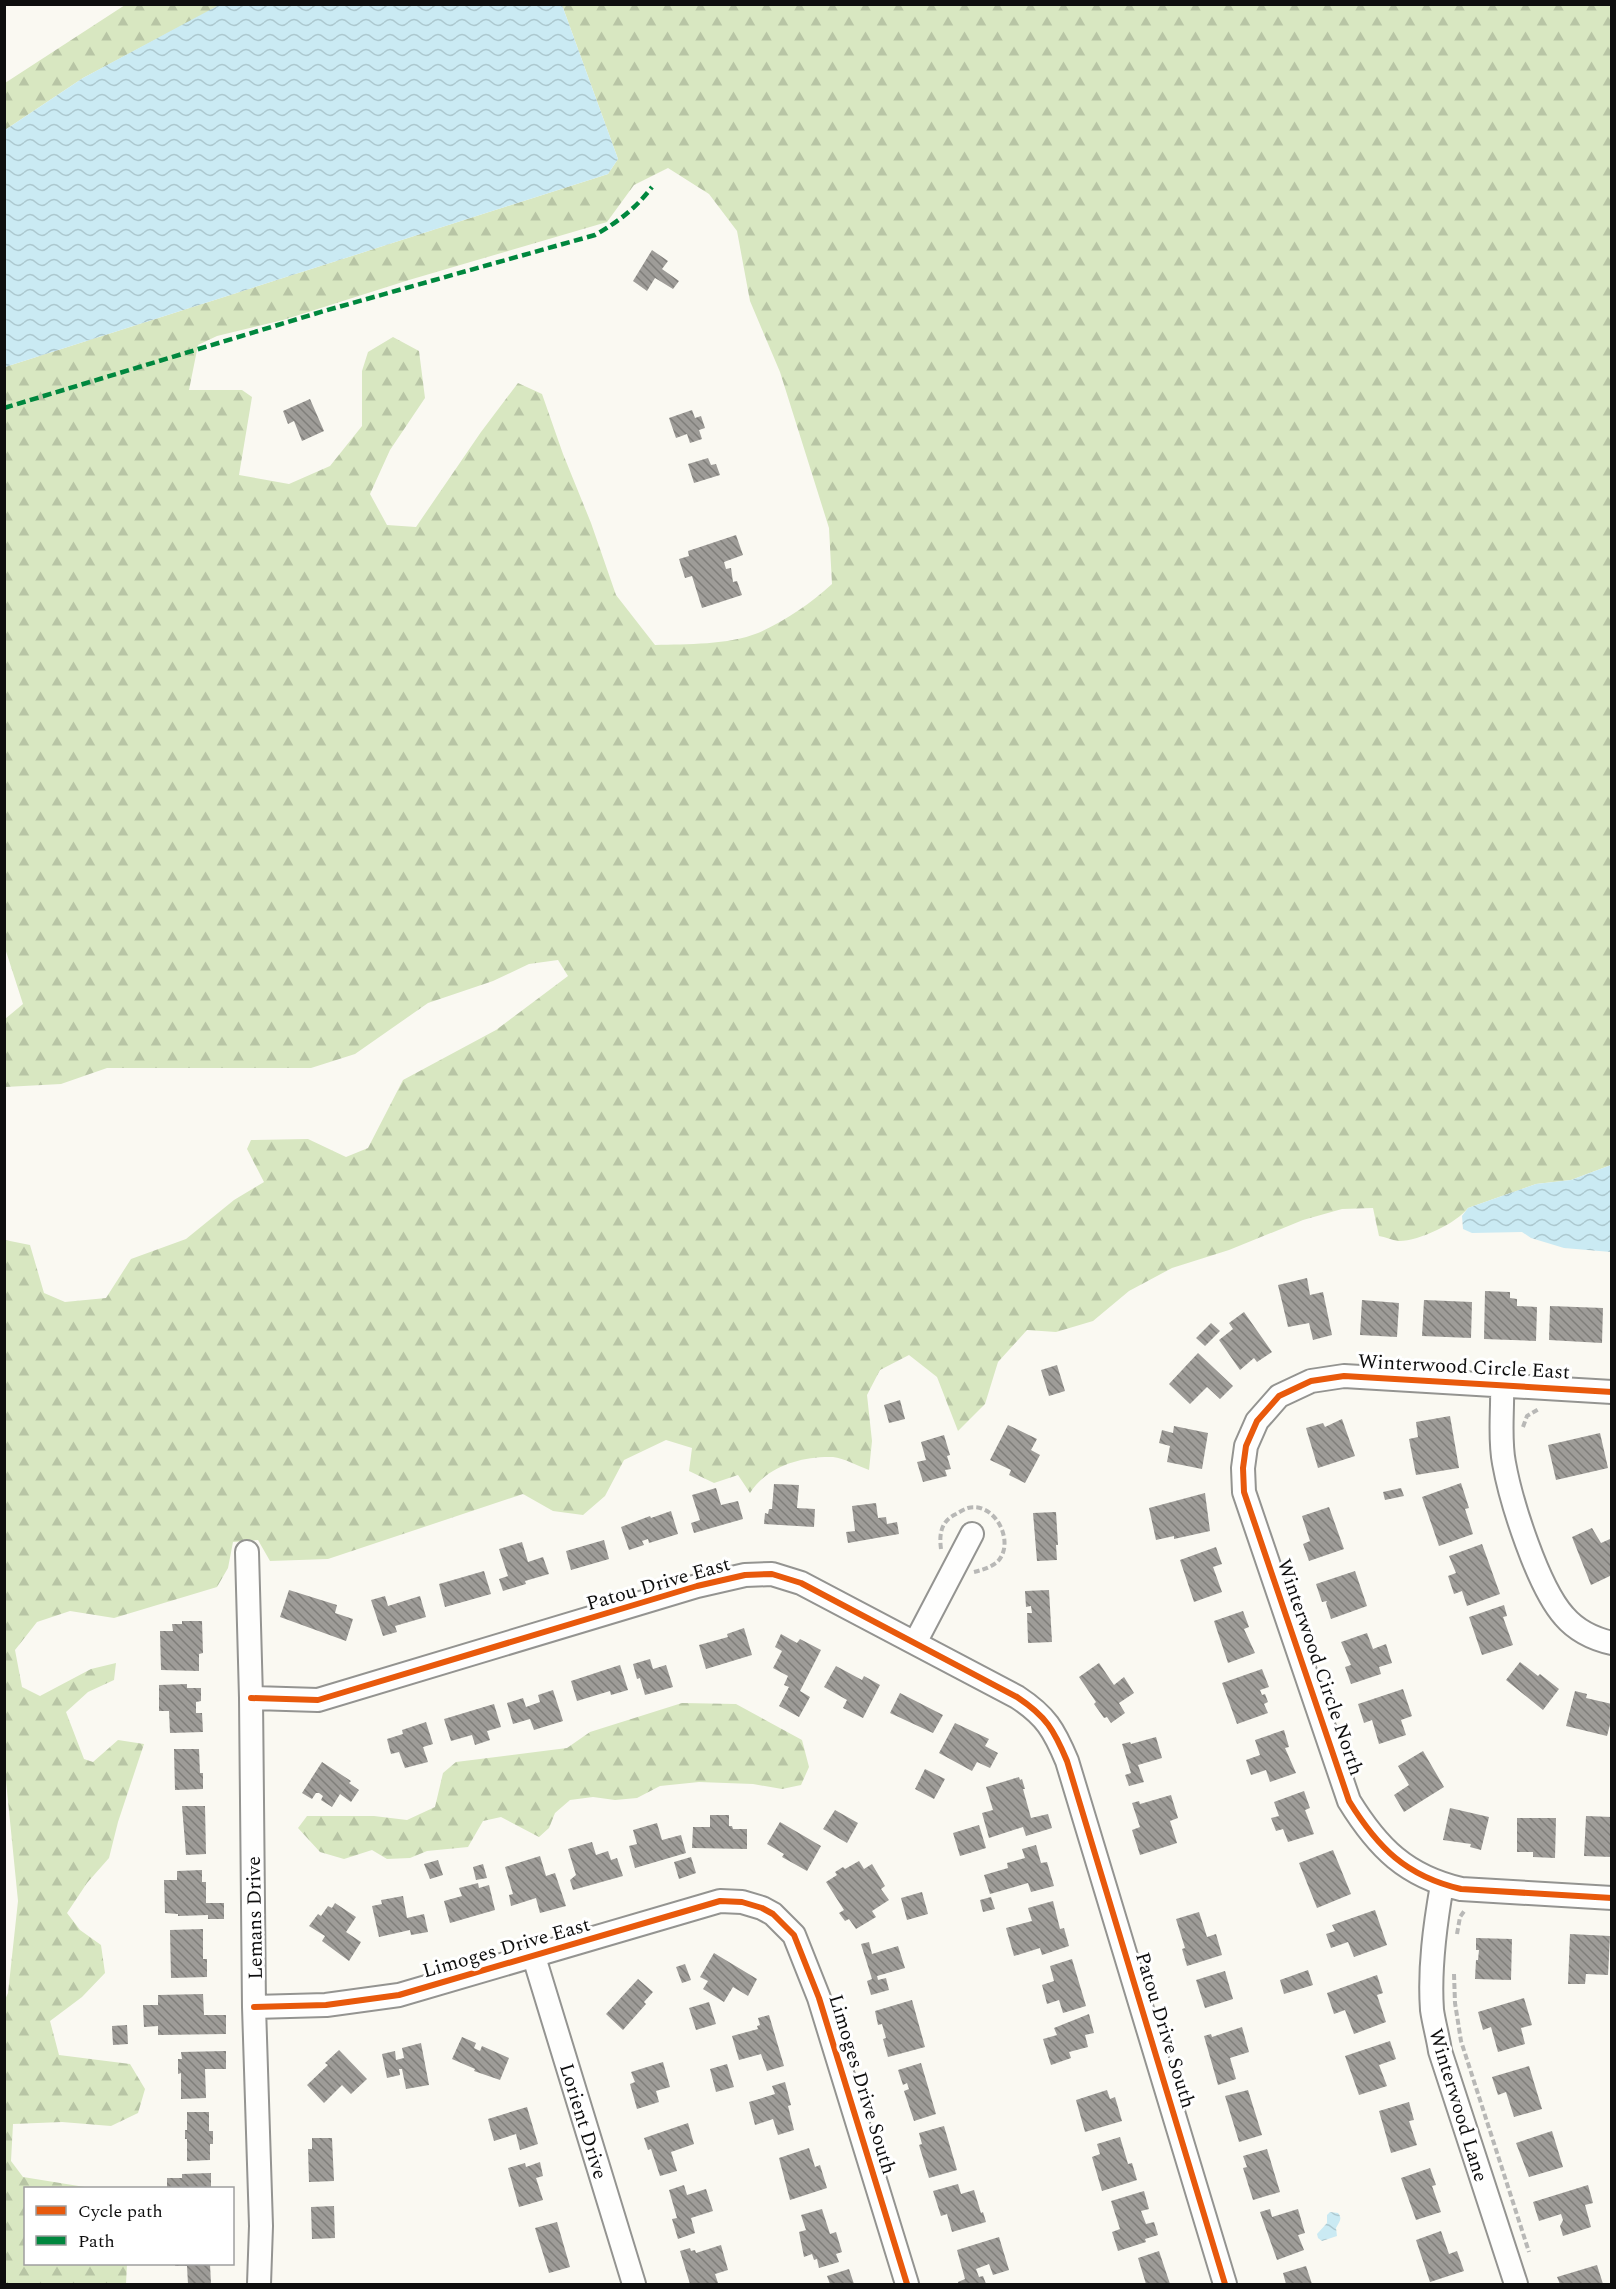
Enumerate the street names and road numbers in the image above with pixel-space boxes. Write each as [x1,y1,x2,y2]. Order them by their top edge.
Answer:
street label: Winterwood Circle East [1357,1346,1571,1388]
street label: Patou Drive East [583,1549,734,1619]
street label: Winterwood Circle North [1269,1555,1371,1780]
street label: Lemans Drive [239,1856,271,1980]
street label: Limoges Drive East [419,1910,594,1986]
street label: Patou Drive South [1127,1948,1203,2112]
street label: Limoges Drive South [820,1991,904,2178]
street label: Winterwood Lane [1420,2025,1496,2186]
street label: Lorient Drive [551,2060,615,2183]

